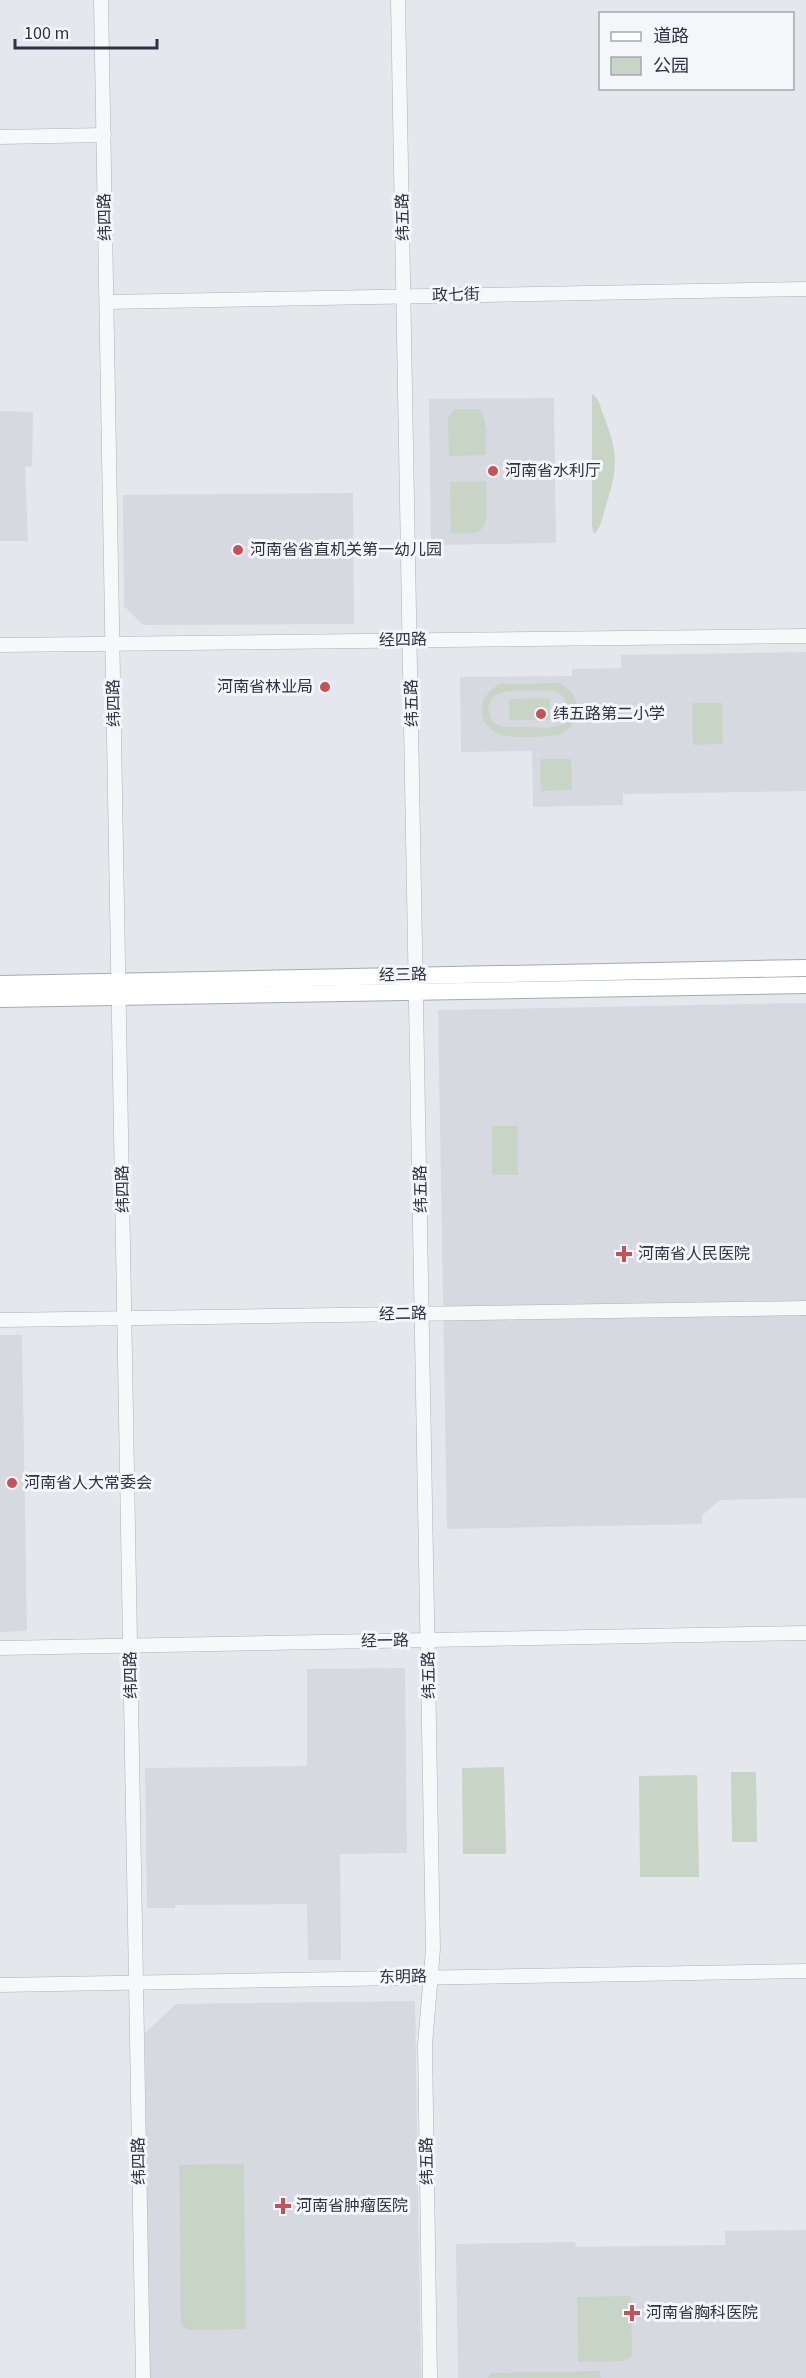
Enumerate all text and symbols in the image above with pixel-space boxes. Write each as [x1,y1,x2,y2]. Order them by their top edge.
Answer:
scale bar [15,12,158,50]
legend [599,12,794,90]
text: 100 m [24,21,69,46]
text: 道路 [653,24,689,49]
text: 公园 [653,54,689,79]
street label: 纬四路 [94,193,116,241]
street label: 纬五路 [392,193,414,241]
street label: 政七街 [432,284,480,306]
place label: 河南省水利厅 [505,460,601,482]
marker: 河南省水利厅 [486,464,500,478]
place label: 河南省省直机关第一幼儿园 [250,539,442,561]
marker: 河南省省直机关第一幼儿园 [231,543,245,557]
street label: 经四路 [379,629,427,651]
place label: 河南省林业局 [217,676,313,698]
street label: 纬四路 [103,679,125,727]
street label: 纬五路 [401,679,423,727]
marker: 河南省林业局 [318,680,332,694]
place label: 纬五路第二小学 [553,703,665,725]
marker: 纬五路第二小学 [534,707,548,721]
street label: 经三路 [379,964,427,986]
street label: 纬四路 [112,1165,134,1213]
street label: 纬五路 [410,1165,432,1213]
place label: 河南省人民医院 [638,1243,750,1265]
marker: 河南省人民医院 [615,1245,633,1263]
street label: 经二路 [379,1303,427,1325]
place label: 河南省人大常委会 [24,1472,152,1494]
marker: 河南省人大常委会 [5,1476,19,1490]
street label: 经一路 [361,1630,409,1652]
street label: 纬四路 [120,1651,142,1699]
street label: 纬五路 [418,1651,440,1699]
street label: 东明路 [379,1966,427,1988]
street label: 纬四路 [128,2137,150,2185]
street label: 纬五路 [416,2137,438,2185]
place label: 河南省肿瘤医院 [296,2195,408,2217]
marker: 河南省肿瘤医院 [274,2197,292,2215]
place label: 河南省胸科医院 [646,2302,758,2324]
marker: 河南省胸科医院 [623,2304,641,2322]

